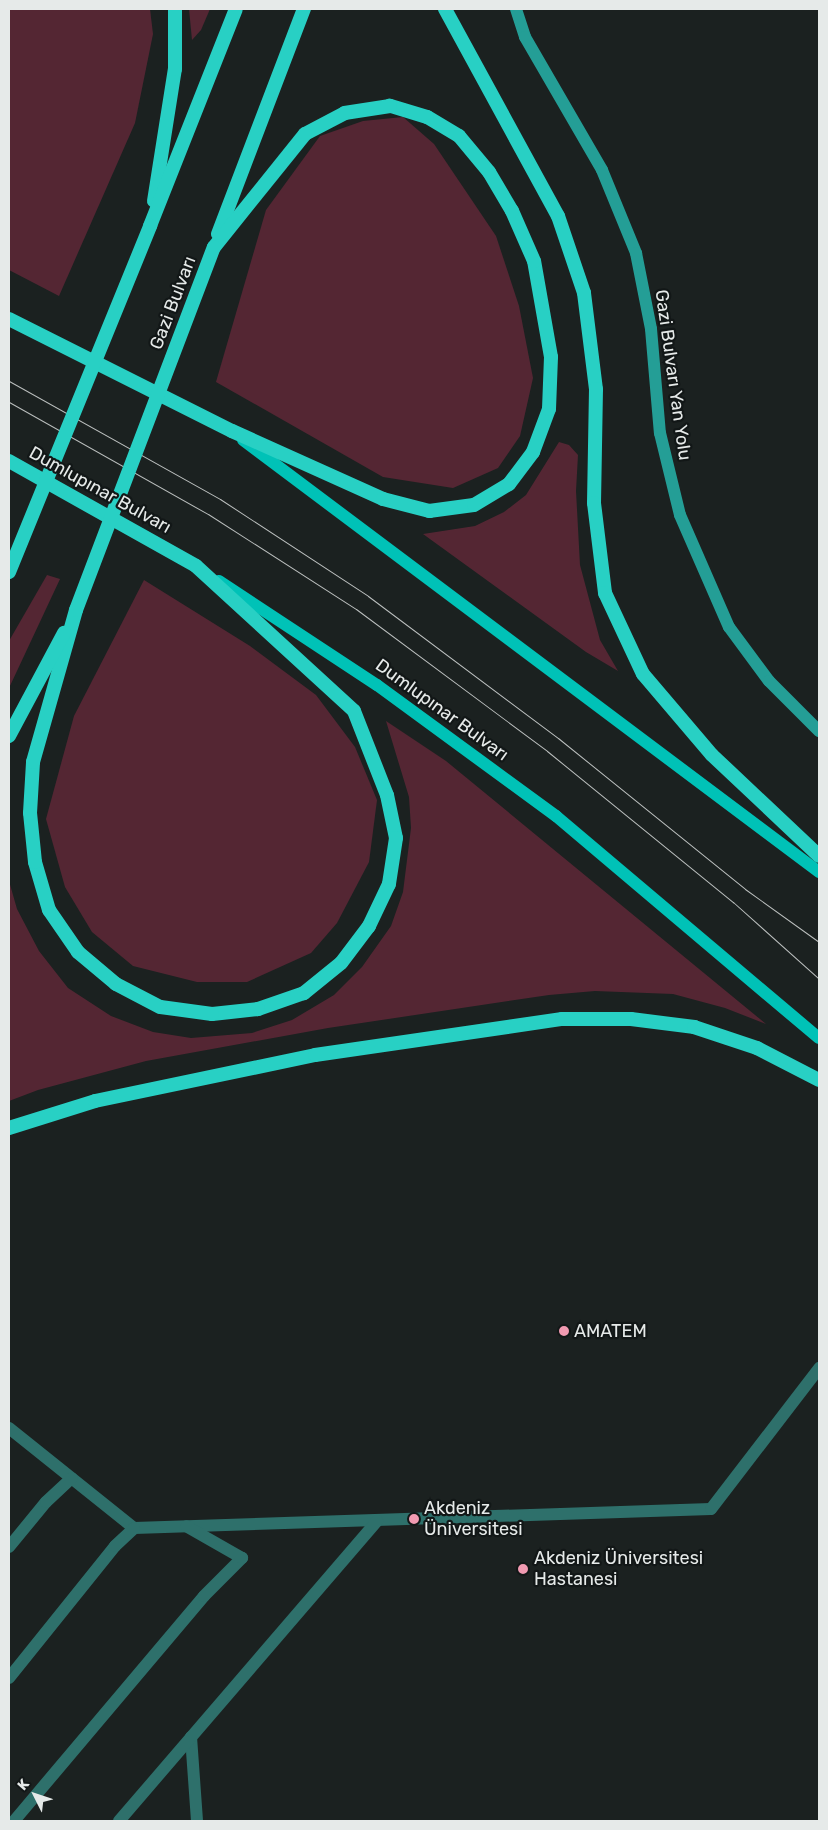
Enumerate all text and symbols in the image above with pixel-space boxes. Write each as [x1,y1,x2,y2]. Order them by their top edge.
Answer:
street label: Gazi Bulvarı [145,253,201,353]
street label: Gazi Bulvarı Yan Yolu [650,288,696,462]
street label: Dumlupınar Bulvarı [25,442,175,538]
street label: Dumlupınar Bulvarı [371,654,513,766]
place label: AMATEM [574,1320,647,1342]
marker: AMATEM [558,1325,570,1337]
place label: Akdeniz Üniversitesi [424,1498,523,1540]
marker: Akdeniz Üniversitesi [408,1513,420,1525]
place label: Akdeniz Üniversitesi Hastanesi [534,1548,703,1590]
marker: Akdeniz Üniversitesi Hastanesi [516,1562,530,1576]
north arrow [10,1770,60,1820]
text: K [14,1776,33,1794]

